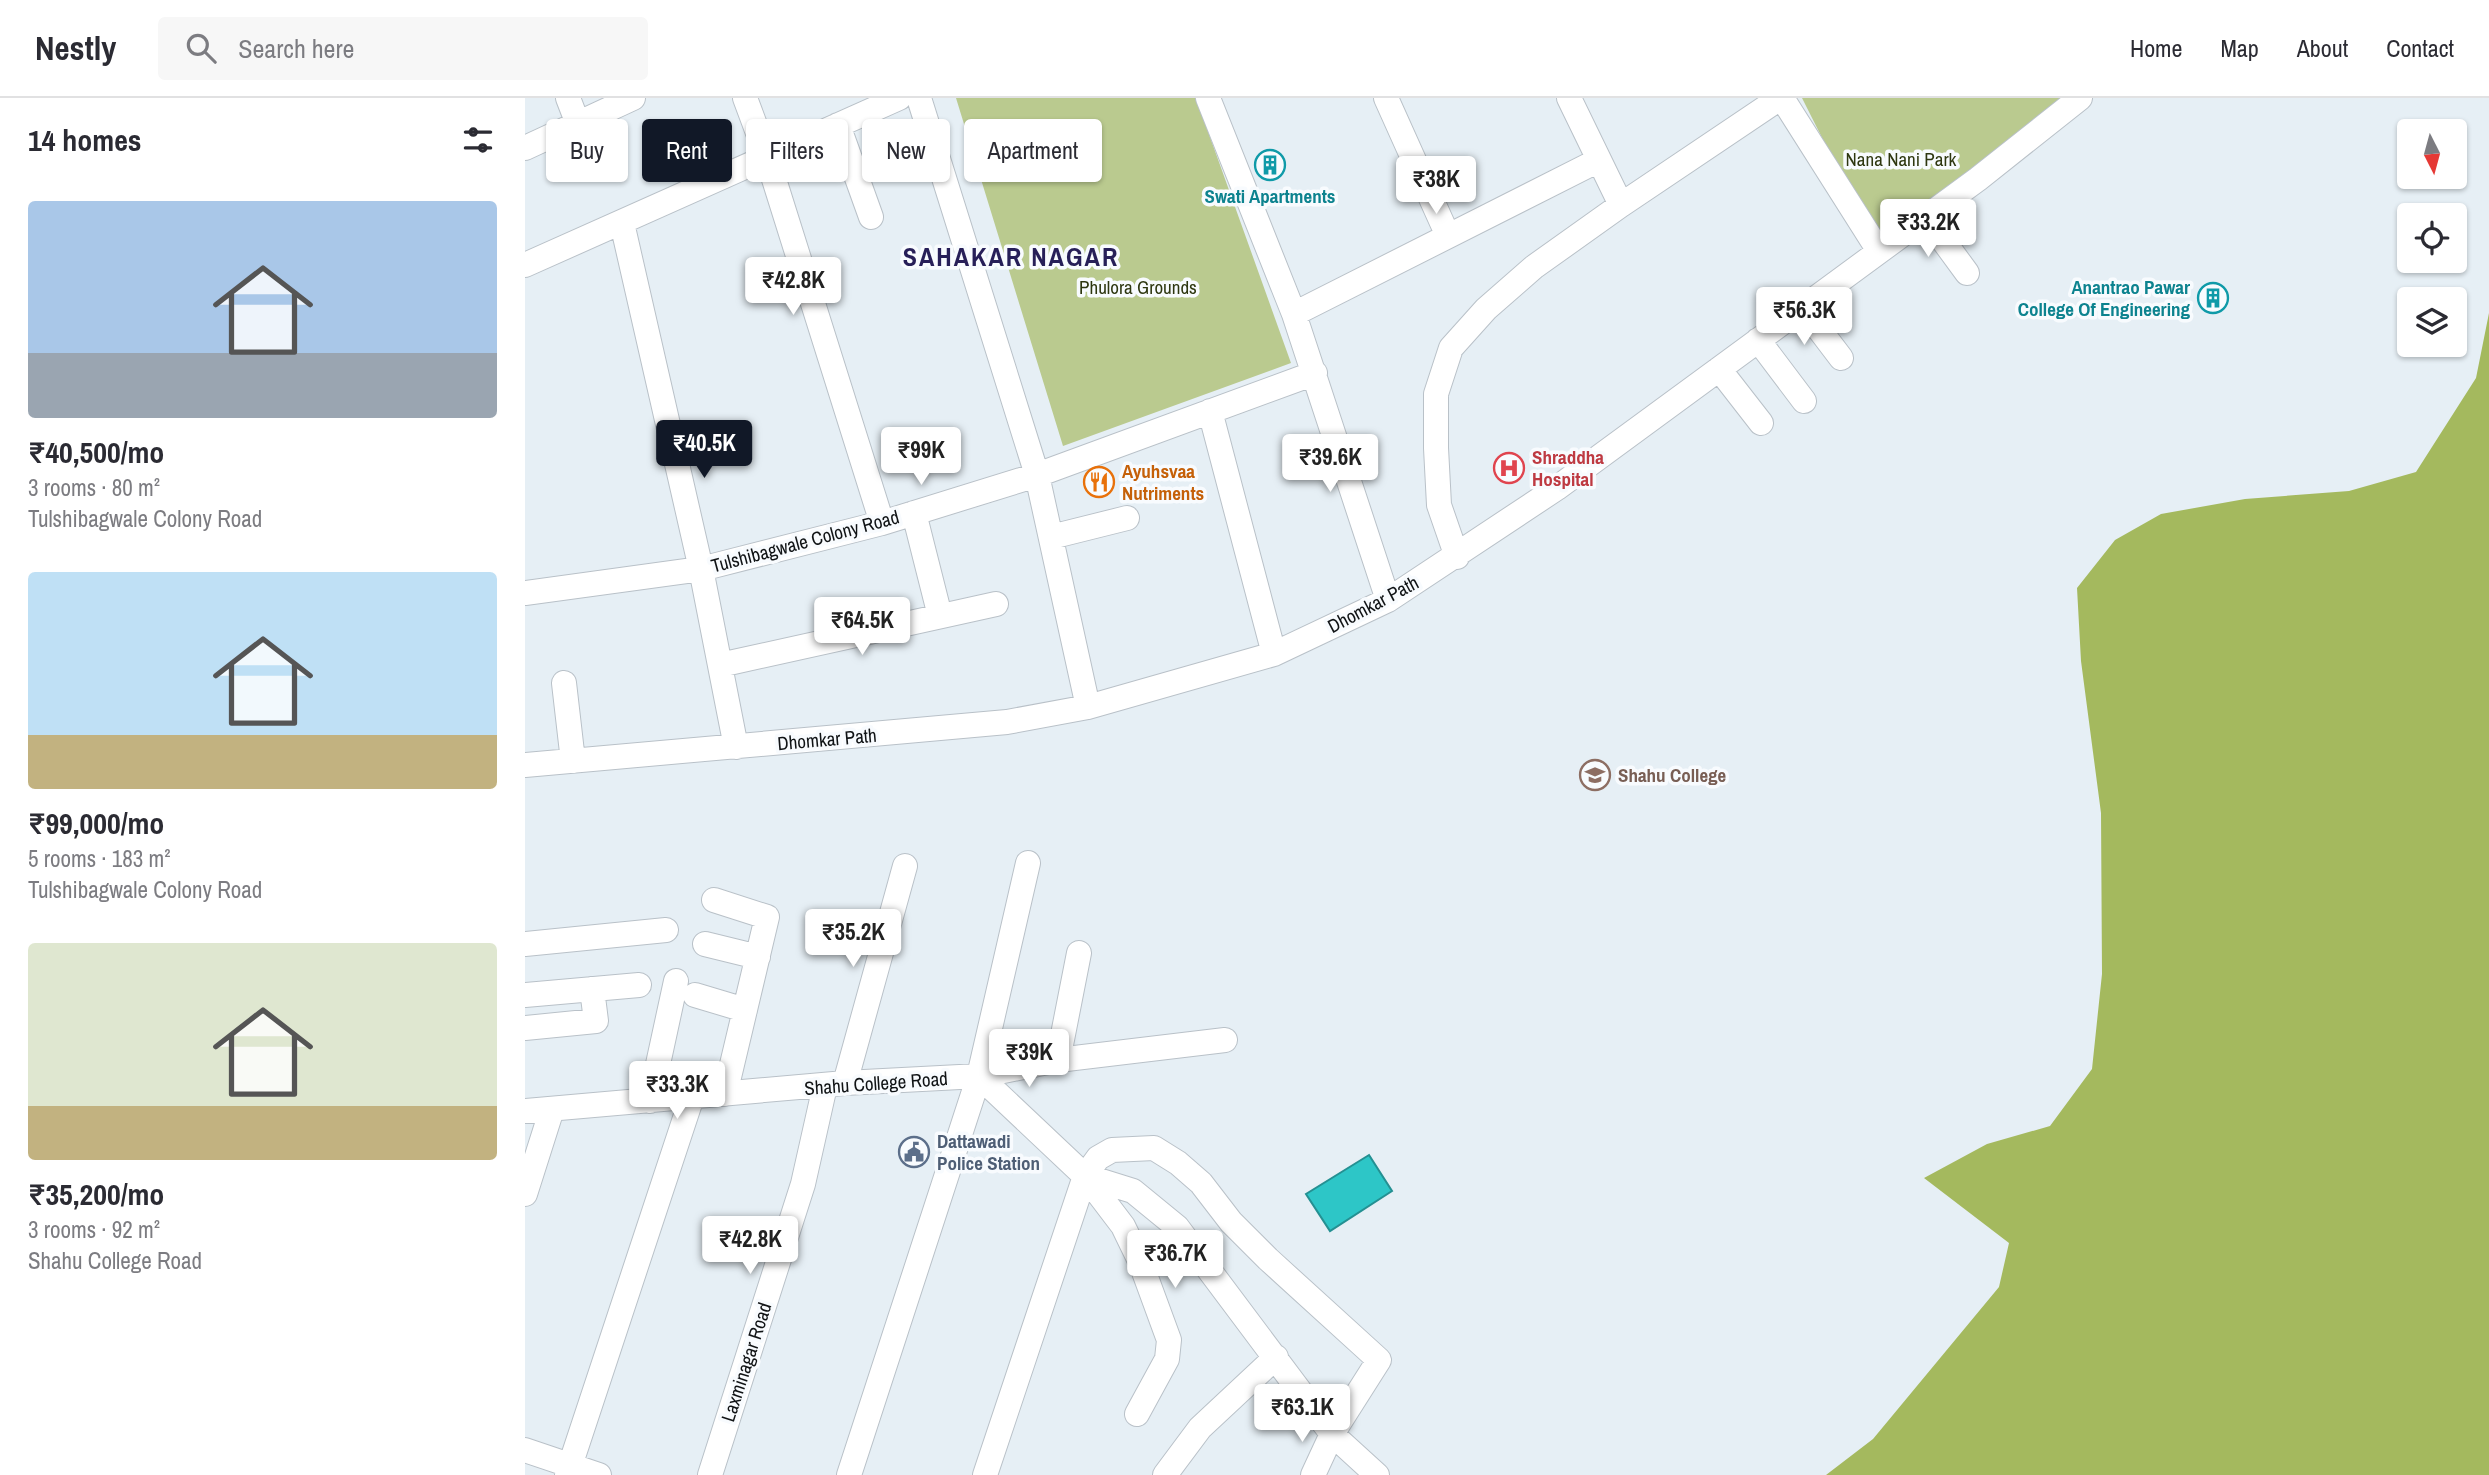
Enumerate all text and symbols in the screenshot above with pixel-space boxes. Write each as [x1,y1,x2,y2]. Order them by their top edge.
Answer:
search box [158,17,648,80]
text: Nestly [35,26,116,70]
icon: search [182,29,220,67]
text: Search here [238,31,354,66]
text: Home [2130,32,2182,64]
text: Map [2220,32,2259,64]
text: About [2297,32,2348,64]
text: Contact [2386,32,2454,64]
chip: Buy [546,119,628,182]
chip: Rent [642,119,732,182]
chip: Filters [746,119,848,182]
chip: New [862,119,950,182]
chip: Apartment [964,119,1102,182]
north arrow [2397,119,2467,189]
map controls [2397,119,2467,357]
text: 14 homes [28,120,142,160]
icon: filters [459,121,497,159]
park label: Nana Nani Park [1846,146,1957,172]
building icon: Swati Apartments [1253,148,1287,182]
pin: ₹38K [1395,156,1477,216]
text: ₹38K [1412,163,1460,194]
place label: Swati Apartments [1204,183,1336,209]
pin: ₹33.2K [1871,200,1985,259]
button: locate [2397,203,2467,273]
text: ₹33.2K [1896,206,1960,237]
district label: SAHAKAR NAGAR [903,239,1119,274]
icon: home [200,247,326,373]
pin: ₹42.8K [736,258,850,317]
text: ₹42.8K [761,264,825,295]
park label: Phulora Grounds [1079,274,1197,300]
place label: Anantrao Pawar College Of Engineering [2018,274,2190,322]
building icon: Anantrao Pawar College Of Engineering [2196,281,2230,315]
button: layers [2397,287,2467,357]
pin: ₹56.3K [1747,288,1861,347]
text: ₹56.3K [1772,294,1836,325]
pin: ₹40.5K [647,420,761,480]
text: ₹40.5K [672,427,736,458]
pin: ₹99K [880,428,962,487]
text: ₹40,500/mo [28,432,164,472]
text: ₹99K [897,434,945,465]
pin: ₹39.6K [1273,434,1387,494]
text: ₹39.6K [1298,441,1362,472]
place label: Shraddha Hospital [1532,444,1604,492]
hospital icon: Shraddha Hospital [1492,451,1526,485]
place label: Ayuhsvaa Nutriments [1122,458,1204,506]
restaurant icon: Ayuhsvaa Nutriments [1082,465,1116,499]
text: 3 rooms · 80 m² [28,472,160,503]
text: Tulshibagwale Colony Road [28,503,262,534]
street label: Tulshibagwale Colony Road [708,503,902,579]
street label: Dhomkar Path [1323,569,1423,639]
pin: ₹64.5K [805,598,919,657]
text: ₹64.5K [830,604,894,635]
icon: home [200,618,326,744]
street label: Dhomkar Path [776,722,878,756]
school or university icon: Shahu College [1578,758,1612,792]
place label: Shahu College [1618,762,1727,788]
text: ₹99,000/mo [28,803,164,843]
text: 5 rooms · 183 m² [28,843,171,874]
text: Tulshibagwale Colony Road [28,874,262,905]
pin: ₹35.2K [796,910,910,969]
text: ₹35.2K [821,916,885,947]
icon: home [200,989,326,1115]
pin: ₹39K [988,1030,1070,1089]
text: ₹39K [1005,1036,1053,1067]
pin: ₹33.3K [620,1062,734,1121]
street label: Shahu College Road [803,1065,949,1101]
text: ₹33.3K [645,1068,709,1099]
place label: Dattawadi Police Station [937,1128,1040,1176]
public building icon: Dattawadi Police Station [897,1135,931,1169]
text: ₹35,200/mo [28,1174,164,1214]
text: 3 rooms · 92 m² [28,1214,160,1245]
pin: ₹42.8K [693,1216,807,1276]
text: ₹42.8K [718,1223,782,1254]
pin: ₹36.7K [1118,1230,1232,1290]
text: ₹36.7K [1143,1237,1207,1268]
text: Shahu College Road [28,1245,202,1276]
street label: Laxminagar Road [715,1299,777,1425]
pin: ₹63.1K [1245,1384,1359,1444]
text: ₹63.1K [1270,1391,1334,1422]

